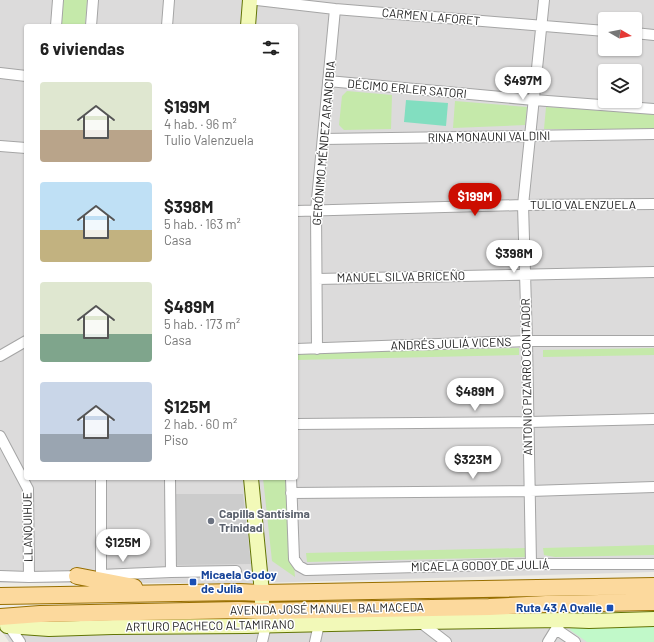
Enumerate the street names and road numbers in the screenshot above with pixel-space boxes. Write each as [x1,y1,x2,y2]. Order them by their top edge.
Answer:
street label: CARMEN LAFORET [381,5,481,27]
street label: GERÓNIMO MÉNDEZ ARANCIBIA [309,60,337,226]
street label: DÉCIMO ERLER SATORI [347,76,467,100]
street label: RINA MONAUNI VALDINI [427,128,551,144]
street label: TULIO VALENZUELA [530,197,636,211]
street label: MANUEL SILVA BRICEÑO [337,268,465,284]
street label: ANTONIO PIZARRO CONTADOR [518,298,534,456]
street label: ANDRÉS JULIÁ VICENS [390,334,512,352]
street label: LLANQUIHUE [19,492,35,562]
street label: MICAELA GODOY DE JULIÁ [411,557,549,573]
street label: AVENIDA JOSÉ MANUEL BALMACEDA [230,599,424,617]
street label: ARTURO PACHECO ALTAMIRANO [126,617,294,633]

